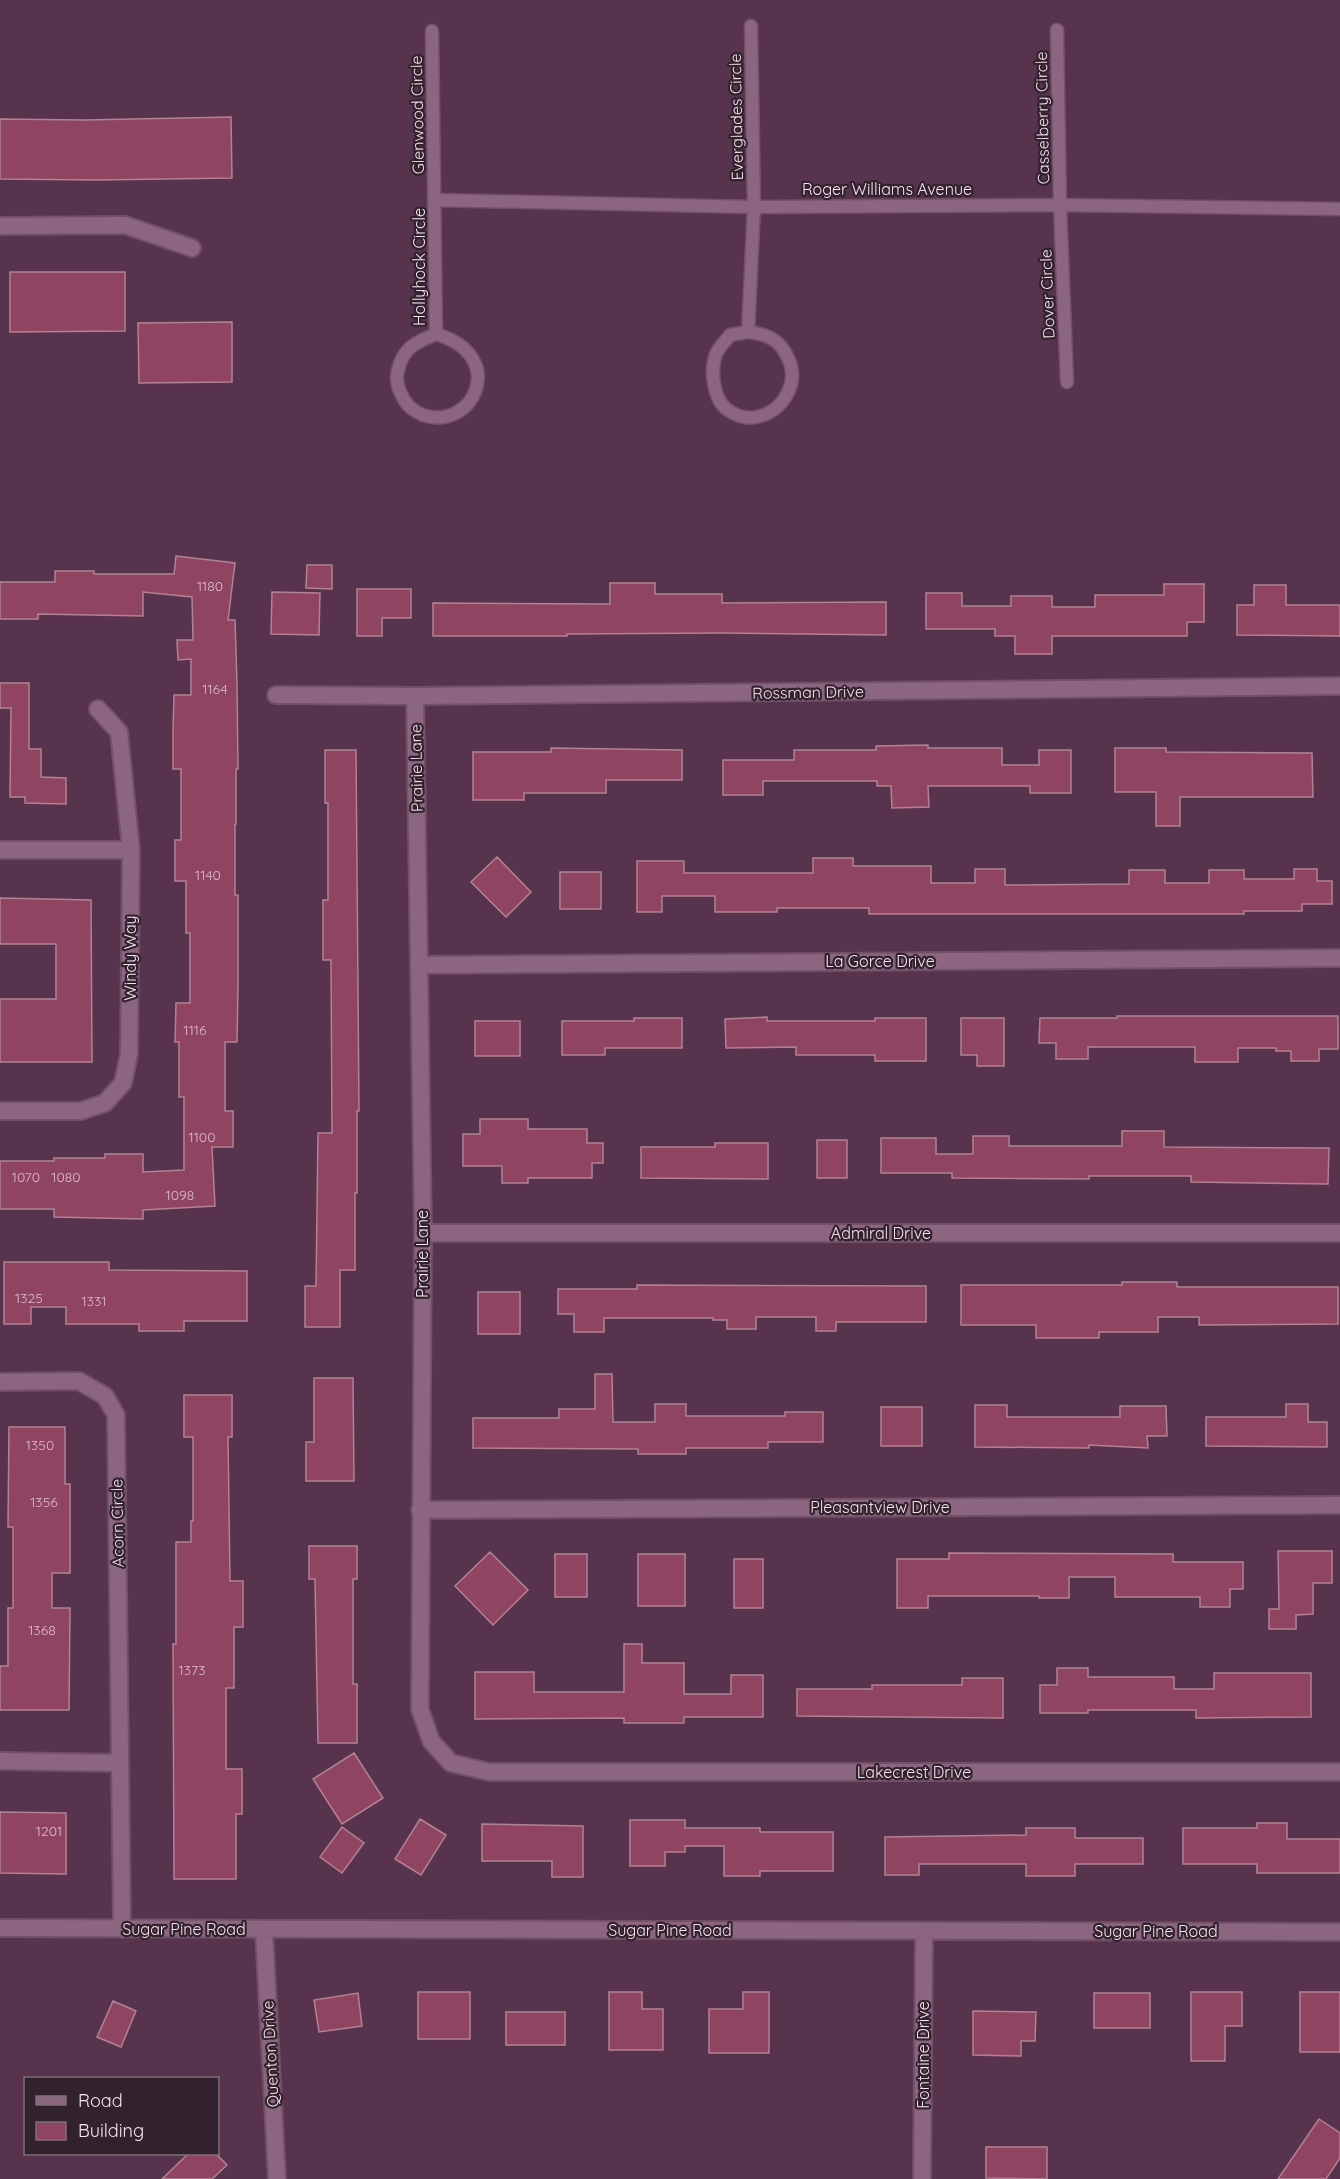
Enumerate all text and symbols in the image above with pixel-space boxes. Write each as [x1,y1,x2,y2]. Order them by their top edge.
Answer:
street label: Casselberry Circle [1031,51,1053,185]
street label: Everglades Circle [725,53,747,181]
street label: Glenwood Circle [406,55,428,175]
street label: Roger Williams Avenue [802,179,972,199]
street label: Hollyhock Circle [409,208,429,326]
street label: Dover Circle [1035,249,1059,339]
house number: 1180 [197,577,223,595]
house number: 1164 [202,680,228,698]
street label: Rossman Drive [752,681,864,703]
street label: Prairie Lane [405,724,427,812]
house number: 1140 [195,866,221,884]
street label: Windy Way [120,915,140,1001]
street label: La Gorce Drive [825,951,935,971]
house number: 1116 [183,1021,207,1039]
house number: 1100 [188,1128,216,1146]
house number: 1070 [12,1168,40,1186]
house number: 1080 [51,1168,81,1186]
house number: 1098 [166,1186,194,1204]
street label: Prairie Lane [412,1210,432,1298]
street label: Admiral Drive [831,1223,931,1243]
house number: 1325 [15,1289,43,1307]
house number: 1331 [81,1292,107,1310]
house number: 1350 [26,1436,54,1454]
street label: Acorn Circle [106,1479,128,1567]
house number: 1356 [30,1493,58,1511]
street label: Pleasantview Drive [810,1497,950,1517]
house number: 1368 [28,1621,56,1639]
house number: 1373 [178,1661,206,1679]
street label: Lakecrest Drive [857,1762,971,1782]
house number: 1201 [36,1822,62,1840]
street label: Sugar Pine Road [122,1919,246,1939]
street label: Sugar Pine Road [608,1920,732,1940]
street label: Sugar Pine Road [1094,1921,1218,1941]
street label: Quenton Drive [257,2000,283,2108]
street label: Fontaine Drive [913,2001,933,2109]
legend [24,2077,219,2155]
text: Road [78,2089,123,2112]
text: Building [78,2119,144,2142]

